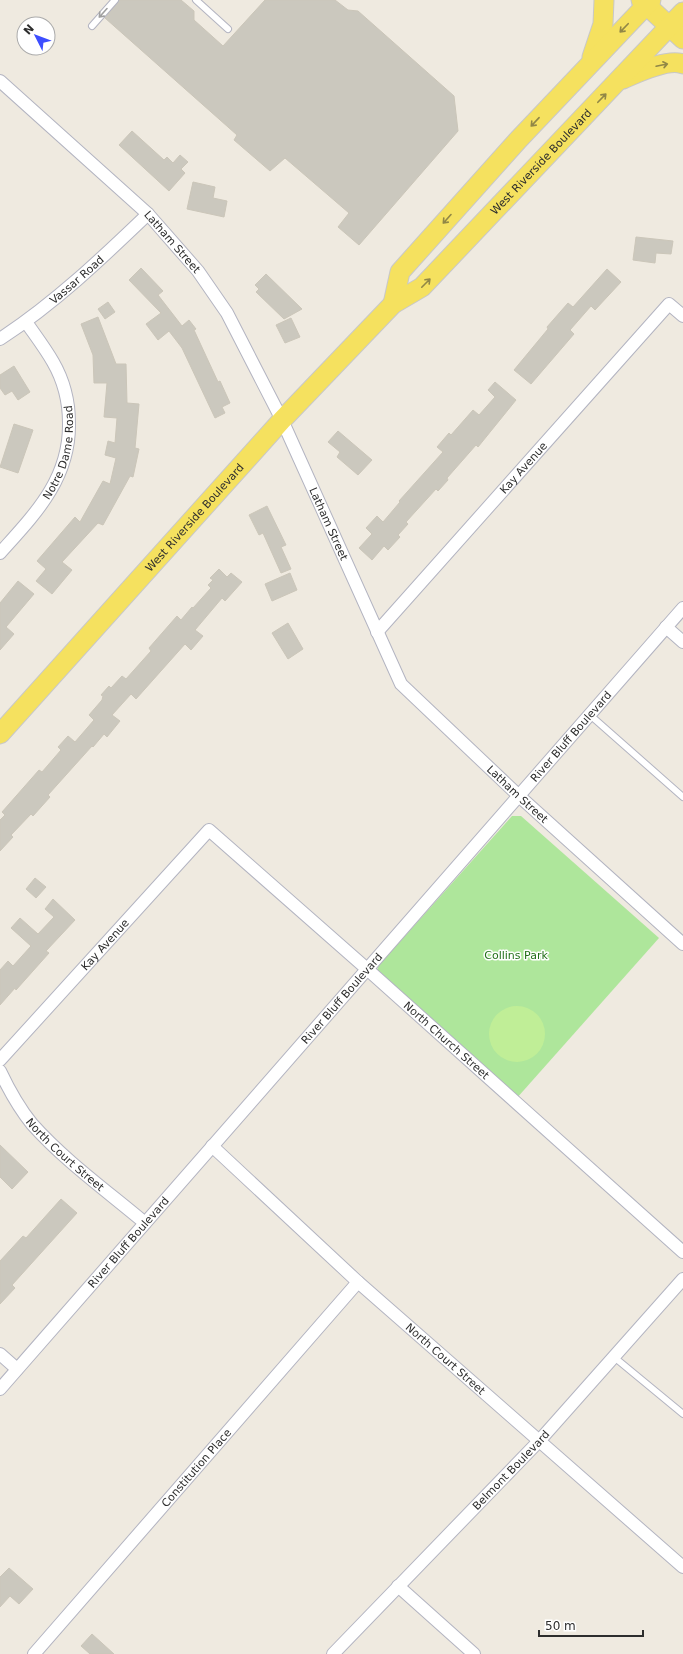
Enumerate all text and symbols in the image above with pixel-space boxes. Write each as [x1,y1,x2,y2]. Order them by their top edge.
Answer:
one-way arrow [99,8,108,18]
north arrow [16,16,56,56]
text: N [21,22,37,37]
one-way arrow [619,23,629,33]
one-way arrow [656,61,669,69]
one-way arrow [597,93,606,103]
street label: West Riverside Boulevard [488,106,594,217]
one-way arrow [530,117,539,127]
street label: Latham Street [142,208,204,276]
one-way arrow [443,214,452,224]
street label: Vassar Road [47,253,106,307]
one-way arrow [421,278,431,288]
street label: Notre Dame Road [40,405,76,502]
street label: Kay Avenue [497,439,550,496]
street label: West Riverside Boulevard [143,461,246,574]
street label: Latham Street [307,485,351,563]
street label: River Bluff Boulevard [528,688,614,784]
street label: Latham Street [484,763,551,826]
street label: Kay Avenue [78,916,132,973]
park label: Collins Park [484,949,548,962]
street label: River Bluff Boulevard [298,950,385,1046]
street label: North Church Street [401,999,492,1082]
street label: North Court Street [23,1115,107,1194]
street label: River Bluff Boulevard [85,1194,172,1290]
street label: North Court Street [403,1320,489,1398]
street label: Constitution Place [159,1426,234,1510]
street label: Belmont Boulevard [470,1427,552,1512]
scale bar [539,1612,643,1638]
text: 50 m [545,1619,576,1633]

